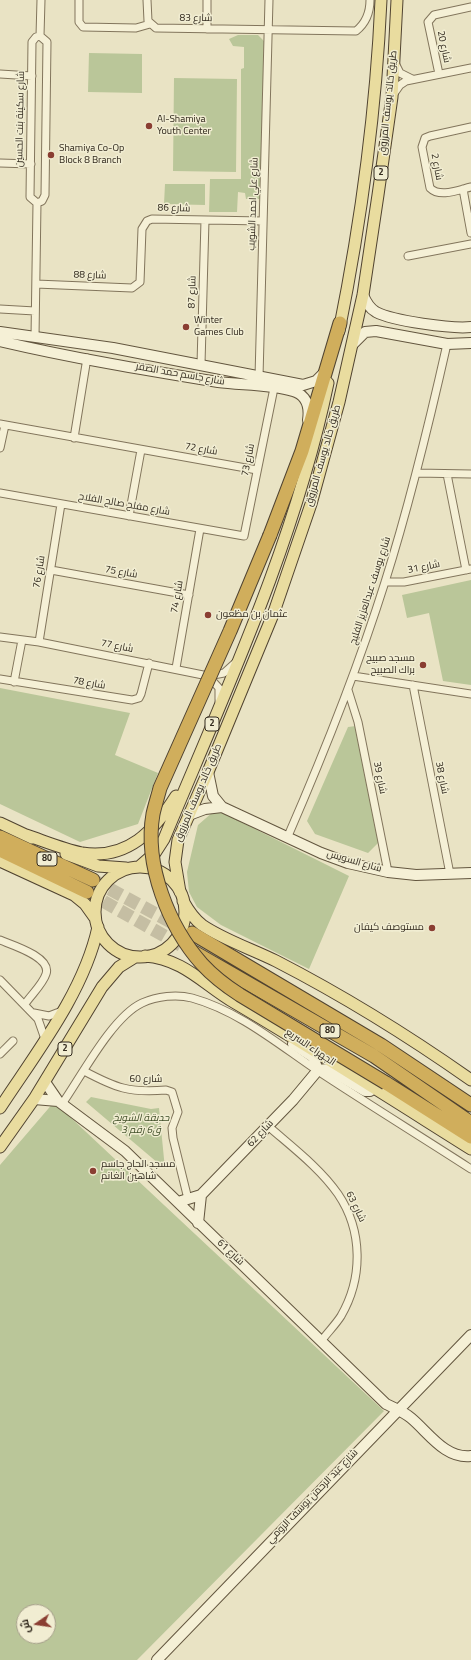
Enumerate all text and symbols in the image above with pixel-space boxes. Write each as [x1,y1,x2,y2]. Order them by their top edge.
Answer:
street label: شارع 83 [180,13,212,25]
street label: شارع 20 [434,30,452,64]
street label: طريق خالد يوسف المرزوق [378,50,400,156]
street label: شارع سكينة بنت الحسين [14,71,28,167]
place label: Al-Shamiya Youth Center [157,114,211,138]
marker: Al-Shamiya Youth Center [144,121,154,131]
place label: Shamiya Co-Op Block 8 Branch [59,143,124,166]
marker: Shamiya Co-Op Block 8 Branch [46,150,56,160]
street label: شارع 2 [428,153,444,181]
street label: شارع علي احمد الشويب [246,157,262,251]
road number: 2 [374,166,388,180]
street label: شارع 86 [157,202,191,216]
street label: شارع 88 [73,269,107,283]
street label: شارع 87 [186,275,200,309]
place label: Winter Games Club [194,315,244,338]
marker: Winter Games Club [181,322,191,332]
street label: شارع جاسم حمد الصقر [134,361,226,389]
street label: طريق خالد يوسف المرزوق [304,404,344,508]
street label: شارع 72 [184,441,218,459]
street label: شارع 73 [240,443,258,477]
street label: شارع مفلح صالح الفلاح [77,491,171,519]
street label: شارع يوسف عبدالعزيز الفليج [348,535,394,647]
street label: شارع 76 [32,555,48,589]
street label: شارع 31 [407,559,441,577]
street label: شارع 75 [104,564,138,582]
street label: شارع 74 [169,580,187,614]
place label: عثمان بن مظعون [216,609,288,621]
marker: عثمان بن مظعون [203,610,213,620]
street label: شارع 77 [100,638,134,656]
place label: مسجد صبيح براك الصبيح [366,653,415,676]
marker: مسجد صبيح براك الصبيح [418,660,428,670]
street label: شارع 78 [72,675,106,693]
road number: 2 [205,717,219,731]
street label: طريق خالد يوسف المرزوق [173,742,225,844]
street label: 39 شارع [370,761,388,795]
street label: شارع 38 [432,761,450,795]
street label: شارع السويس [325,848,383,876]
road number: 80 [37,852,57,866]
place label: مستوصف كيفان [354,922,424,934]
marker: مستوصف كيفان [427,923,437,933]
road number: 80 [320,1024,340,1038]
street label: الجهراء السريع [283,1027,337,1069]
road number: 2 [58,1042,72,1056]
street label: شارع 60 [130,1074,162,1086]
park label: حديقة الشويخ ق6 رقم 3 [113,1113,169,1136]
street label: شارع 62 [245,1118,277,1150]
place label: مسجد الحاج جاسم شاهين الغانم [101,1159,175,1182]
marker: مسجد الحاج جاسم شاهين الغانم [88,1166,98,1176]
street label: شارع 63 [342,1190,368,1224]
street label: شارع 61 [214,1237,246,1269]
street label: شارع عبد الرحمن يوسف الرومي [265,1447,361,1547]
north arrow [16,1604,56,1644]
text: ش [14,1617,37,1636]

